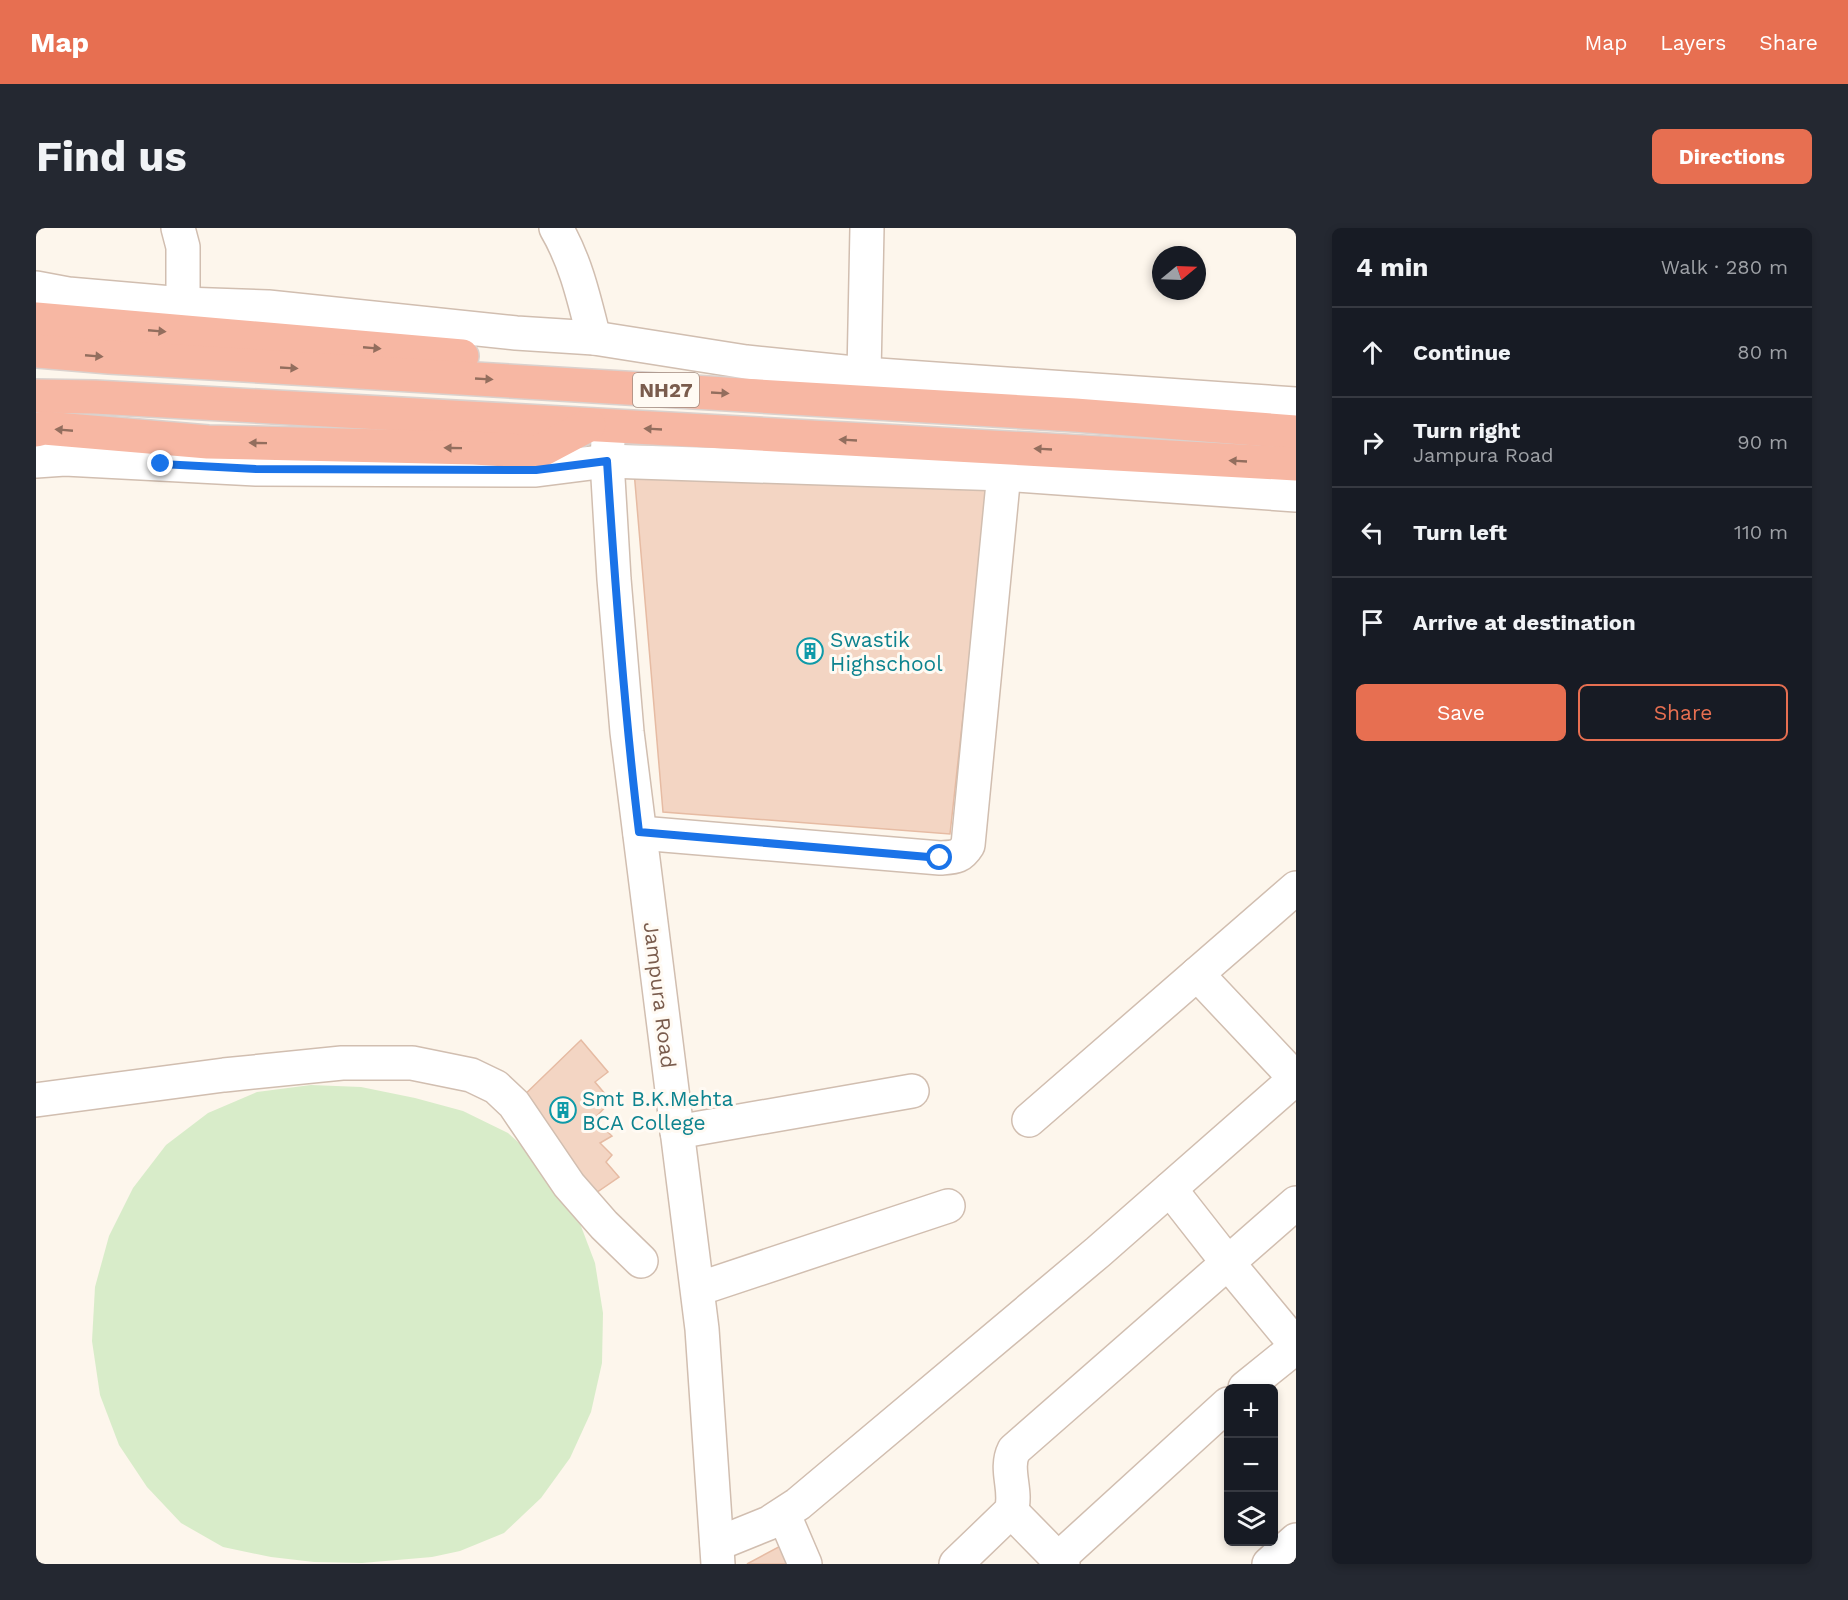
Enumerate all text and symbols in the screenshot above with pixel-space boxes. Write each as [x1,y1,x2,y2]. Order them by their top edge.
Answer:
text: Map [30,26,89,59]
text: Map [1584,30,1627,55]
text: Layers [1660,30,1726,55]
text: Share [1759,30,1818,55]
button: Directions [1652,129,1812,184]
text: Find us [36,132,187,181]
north arrow [1152,246,1206,300]
text: 4 min [1356,252,1428,282]
text: Walk · 280 m [1661,255,1788,279]
one-way arrow [147,326,166,336]
icon: ahead [1356,336,1389,369]
text: Continue [1413,340,1511,365]
text: 80 m [1737,340,1788,364]
one-way arrow [363,344,382,353]
one-way arrow [85,351,104,360]
one-way arrow [279,363,298,372]
road number: NH27 [633,373,699,407]
one-way arrow [474,375,493,384]
one-way arrow [711,389,730,398]
text: Turn right [1413,418,1520,443]
one-way arrow [644,424,663,434]
one-way arrow [54,425,73,435]
icon: right [1356,426,1389,459]
text: 90 m [1737,430,1788,454]
one-way arrow [839,435,858,444]
one-way arrow [249,439,268,448]
one-way arrow [444,443,463,453]
text: Jampura Road [1413,443,1554,467]
one-way arrow [1033,445,1052,454]
route end [147,450,173,476]
one-way arrow [1228,456,1247,466]
icon: left [1356,516,1389,549]
text: Turn left [1413,520,1507,545]
text: 110 m [1734,520,1788,544]
icon: arrive [1356,606,1389,639]
text: Arrive at destination [1413,610,1636,635]
place label: Swastik Highschool [830,627,943,676]
building icon: Swastik Highschool [795,636,825,666]
button: Save [1356,684,1566,741]
button: Share [1578,684,1788,741]
route start [926,844,952,870]
street label: Jampura Road [639,920,681,1070]
place label: Smt B.K.Mehta BCA College [582,1086,733,1135]
building icon: Smt B.K.Mehta BCA College [548,1095,578,1125]
map controls [1224,1384,1278,1546]
button: + [1224,1384,1278,1438]
button: − [1224,1438,1278,1492]
button: layers [1224,1492,1278,1546]

